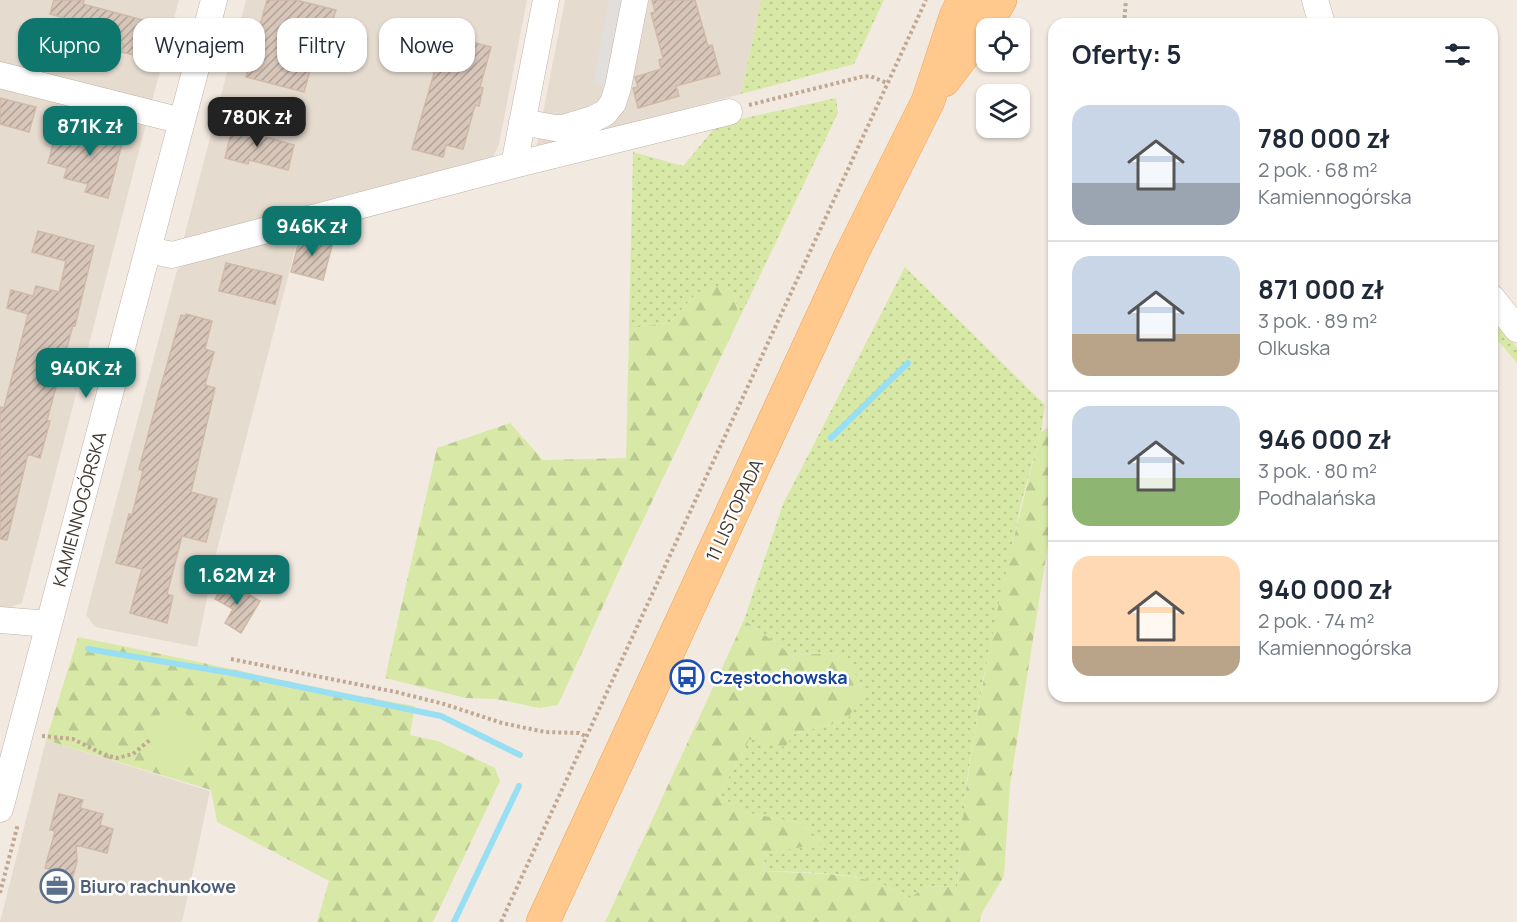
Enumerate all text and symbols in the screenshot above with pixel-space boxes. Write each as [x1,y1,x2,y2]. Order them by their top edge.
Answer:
chip: Kupno [18,18,121,72]
chip: Wynajem [133,18,265,72]
chip: Filtry [277,18,367,72]
chip: Nowe [379,18,475,72]
map controls [976,18,1030,138]
button: locate [976,18,1030,72]
text: Oferty: 5 [1072,36,1182,72]
icon: filters [1441,38,1474,71]
button: layers [976,84,1030,138]
pin: 780K zł [202,97,312,148]
text: 780K zł [222,103,292,130]
pin: 871K zł [35,106,145,157]
text: 871K zł [57,112,123,139]
text: 780 000 zł [1258,120,1390,156]
icon: home [1120,129,1192,201]
text: 2 pok. · 68 m² [1258,156,1378,183]
text: Kamiennogórska [1258,183,1412,210]
pin: 946K zł [257,206,367,257]
text: 946K zł [276,212,348,239]
text: 871 000 zł [1258,271,1384,307]
icon: home [1120,280,1192,352]
text: 3 pok. · 89 m² [1258,307,1377,334]
text: Olkuska [1258,334,1330,361]
pin: 940K zł [31,348,141,399]
text: 940K zł [50,354,122,381]
text: 946 000 zł [1258,421,1391,457]
street label: KAMIENNOGÓRSKA [47,428,111,589]
icon: home [1120,430,1192,502]
street label: 11 LISTOPADA [700,454,768,565]
text: 3 pok. · 80 m² [1258,457,1377,484]
text: Podhalańska [1258,484,1376,511]
pin: 1.62M zł [175,555,299,606]
text: 1.62M zł [198,561,276,588]
text: 940 000 zł [1258,571,1392,607]
icon: home [1120,580,1192,652]
text: 2 pok. · 74 m² [1258,607,1375,634]
text: Kamiennogórska [1258,634,1412,661]
bus stop icon: Częstochowska [669,659,705,695]
place label: Częstochowska [710,665,848,689]
office icon: Biuro rachunkowe [39,868,75,904]
place label: Biuro rachunkowe [80,874,236,898]

